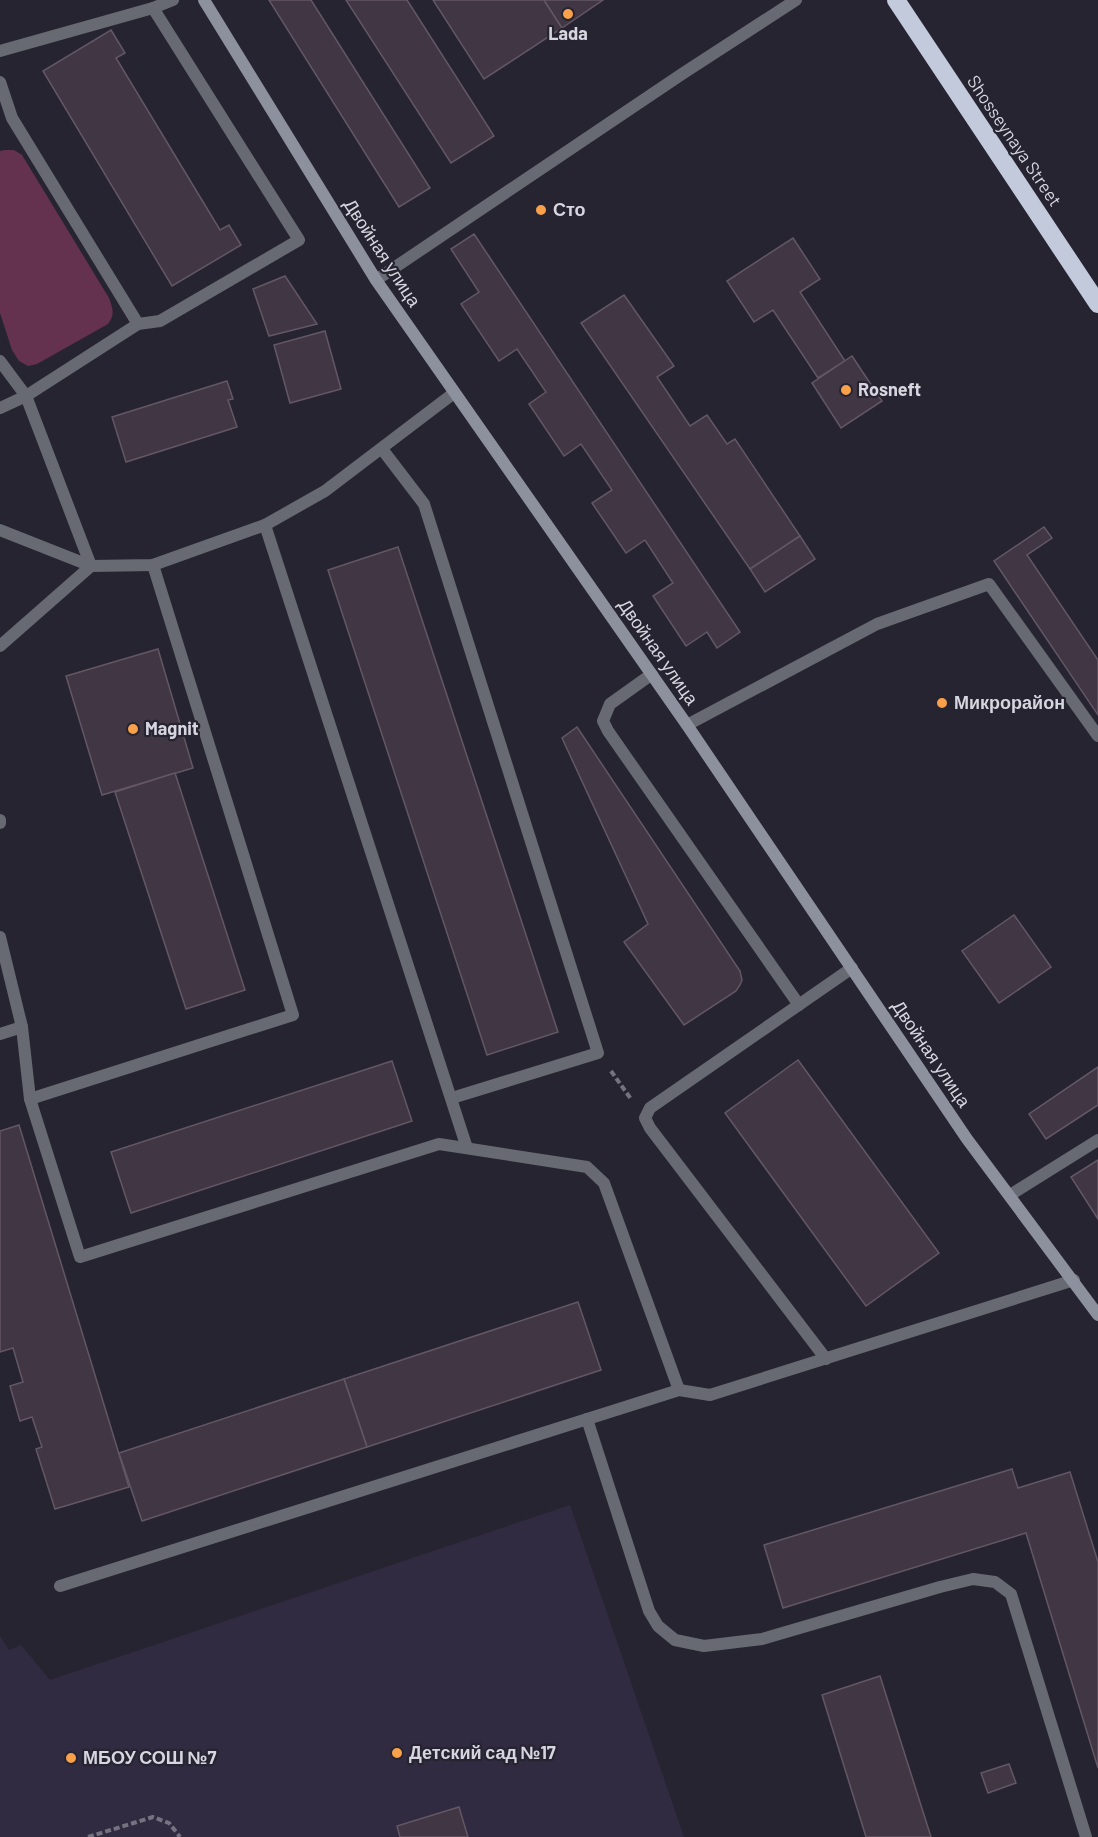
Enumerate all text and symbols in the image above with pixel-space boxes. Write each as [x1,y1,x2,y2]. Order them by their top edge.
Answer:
marker: Lada [561,7,575,21]
place label: Lada [548,22,588,44]
street label: Shosseynaya Street [963,71,1067,210]
street label: Двойная улица [340,194,426,311]
place label: Сто [553,198,586,220]
marker: Сто [534,203,548,217]
place label: Rosneft [858,378,921,400]
marker: Rosneft [839,383,853,397]
street label: Двойная улица [614,594,704,709]
place label: Микрорайон [954,691,1065,713]
marker: Микрорайон [935,696,949,710]
place label: Magnit [145,717,199,739]
marker: Magnit [126,722,140,736]
street label: Двойная улица [888,996,976,1112]
place label: Детский сад №17 [409,1741,556,1763]
place label: МБОУ СОШ №7 [83,1746,217,1768]
marker: Детский сад №17 [390,1746,404,1760]
marker: МБОУ СОШ №7 [64,1751,78,1765]

